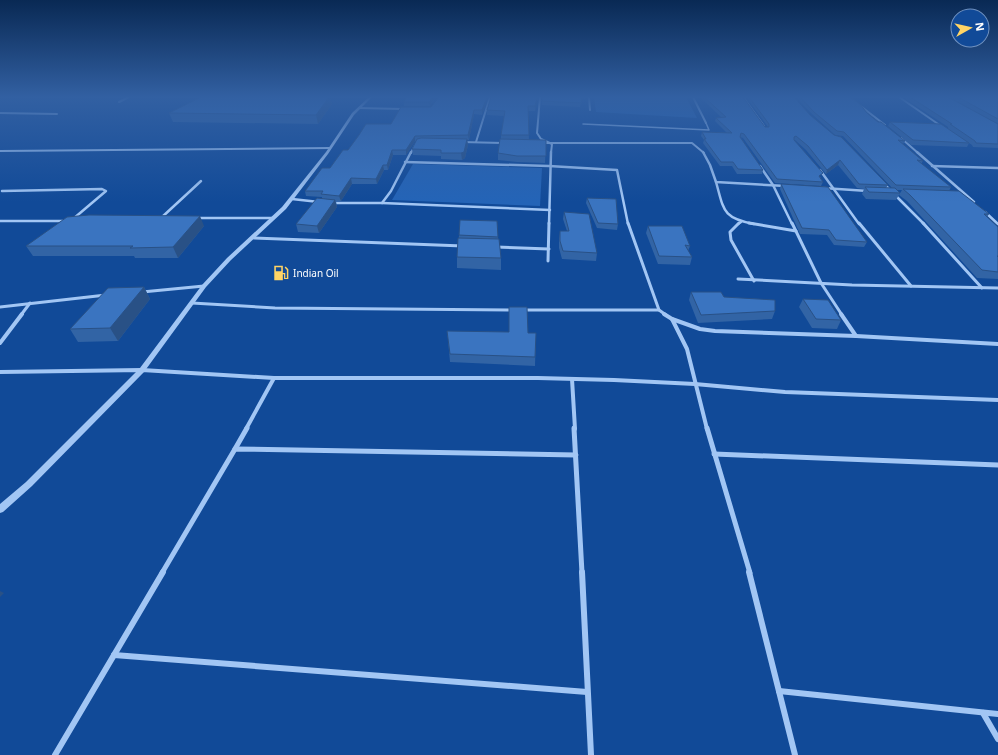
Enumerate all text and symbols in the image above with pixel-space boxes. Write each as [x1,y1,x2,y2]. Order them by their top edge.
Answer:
north arrow [950,8,990,48]
text: N [972,21,988,32]
fuel station icon: Indian Oil [272,264,290,282]
place label: Indian Oil [293,266,339,280]

